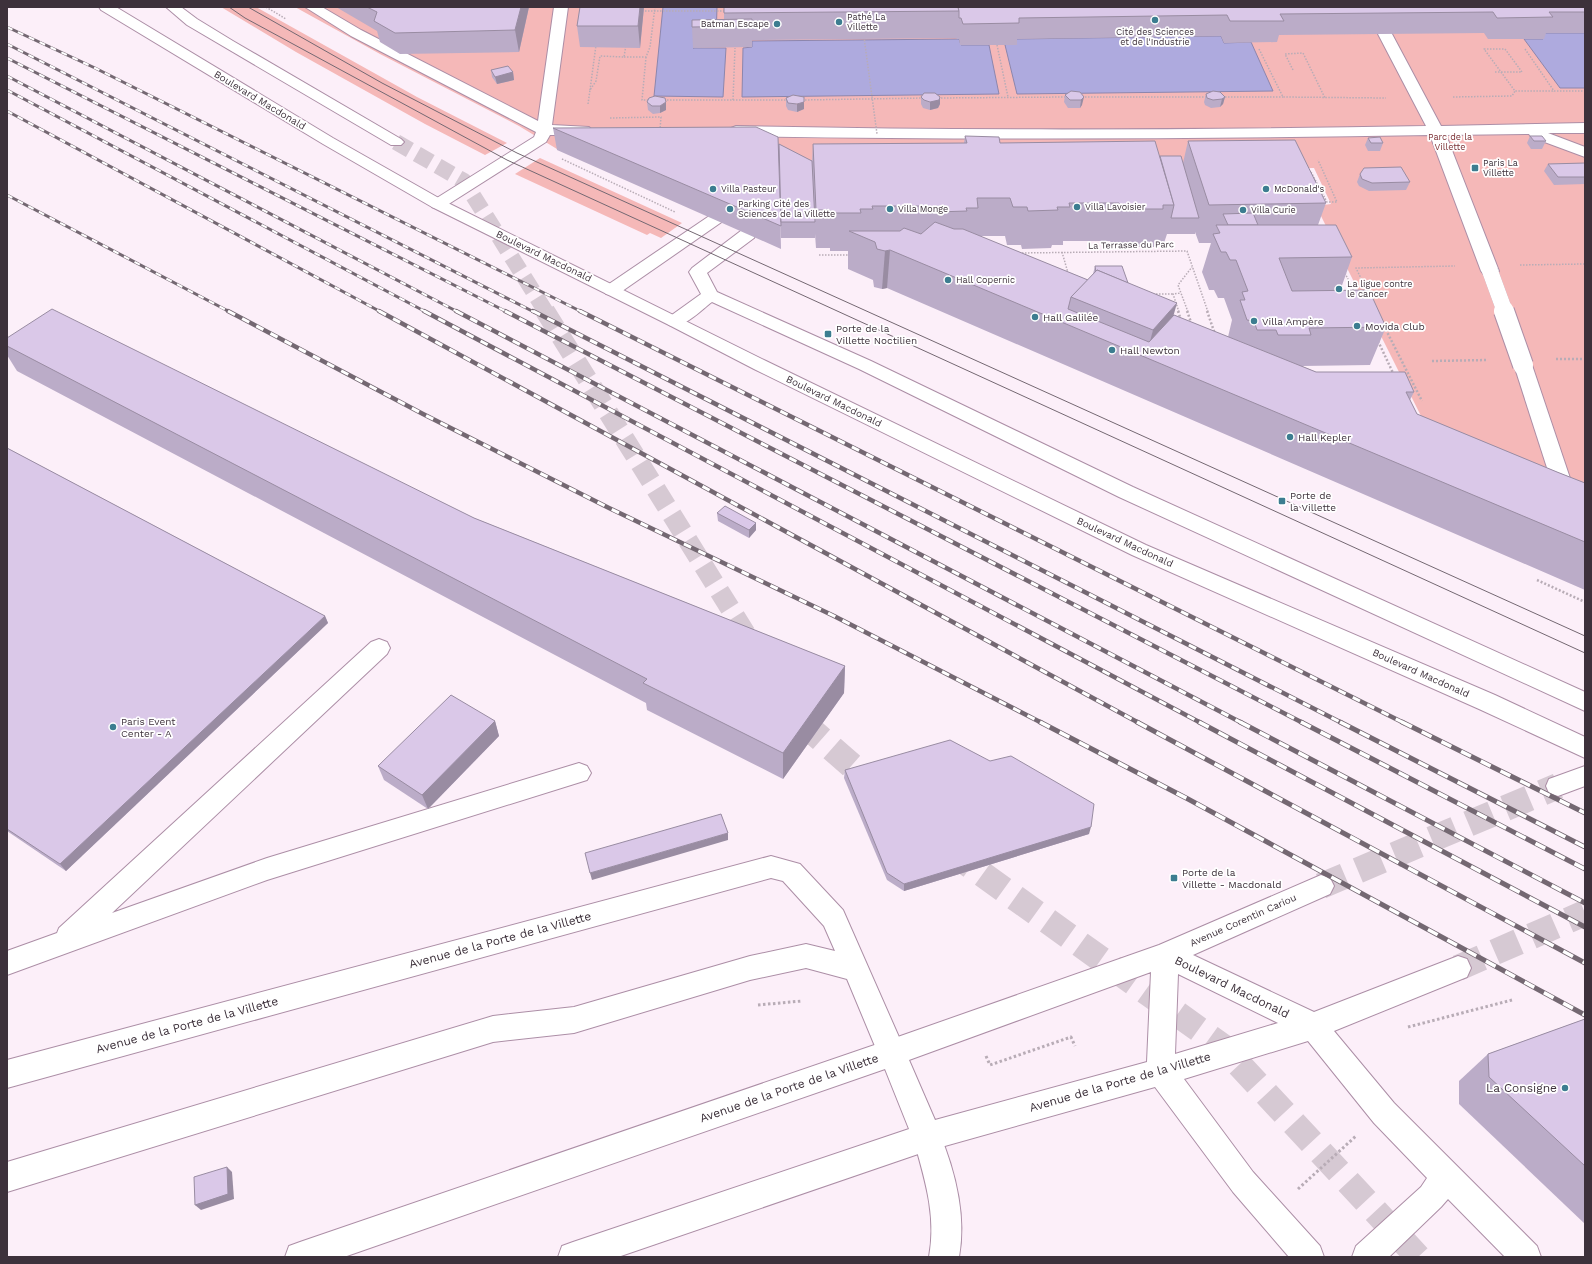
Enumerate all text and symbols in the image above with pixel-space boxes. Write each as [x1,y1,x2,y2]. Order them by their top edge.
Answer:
place label: Pathé La Villette [847,12,885,32]
marker: Cité des Sciences et de l'Industrie [1150,15,1160,25]
marker: Pathé La Villette [834,17,844,27]
place label: Batman Escape [701,19,769,29]
marker: Batman Escape [772,19,782,29]
place label: Cité des Sciences et de l'Industrie [1116,27,1194,47]
street label: Boulevard Macdonald [212,68,308,132]
park label: Parc de la Villette [1428,132,1472,152]
place label: Paris La Villette [1483,158,1518,178]
marker: Paris La Villette [1470,163,1480,173]
marker: Villa Pasteur [708,184,718,194]
place label: Villa Pasteur [721,184,777,194]
marker: McDonald's [1261,184,1271,194]
place label: McDonald's [1274,184,1325,194]
place label: Parking Cité des Sciences de la Villette [738,199,835,219]
marker: Villa Lavoisier [1072,202,1082,212]
place label: Villa Lavoisier [1085,202,1146,212]
marker: Parking Cité des Sciences de la Villette [725,204,735,214]
marker: Villa Monge [885,204,895,214]
place label: Villa Monge [898,204,948,214]
marker: Villa Curie [1238,205,1248,215]
place label: Villa Curie [1251,205,1296,215]
street label: Boulevard Macdonald [494,228,594,284]
street label: La Terrasse du Parc [1088,239,1174,251]
marker: Hall Copernic [943,275,953,285]
place label: Hall Copernic [956,275,1015,285]
place label: La ligue contre le cancer [1347,279,1413,299]
marker: La ligue contre le cancer [1334,284,1344,294]
marker: Hall Galilée [1030,312,1040,322]
place label: Hall Galilée [1043,312,1099,323]
marker: Villa Ampère [1249,316,1259,326]
place label: Villa Ampère [1262,316,1324,327]
marker: Movida Club [1352,321,1362,331]
place label: Movida Club [1365,321,1425,332]
place label: Porte de la Villette Noctilien [836,323,917,346]
marker: Porte de la Villette Noctilien [823,329,833,339]
marker: Hall Newton [1107,345,1117,355]
place label: Hall Newton [1120,345,1180,356]
street label: Boulevard Macdonald [784,373,884,429]
marker: Hall Kepler [1285,432,1295,442]
place label: Hall Kepler [1298,432,1351,443]
place label: Porte de la Villette [1290,490,1336,513]
marker: Porte de la Villette [1277,496,1287,506]
street label: Boulevard Macdonald [1075,515,1175,569]
street label: Boulevard Macdonald [1371,647,1471,699]
place label: Paris Event Center - A [121,716,176,739]
marker: Paris Event Center - A [108,722,118,732]
place label: Porte de la Villette - Macdonald [1182,867,1282,890]
marker: Porte de la Villette - Macdonald [1169,873,1179,883]
street label: Avenue Corentin Cariou [1188,892,1298,948]
street label: Avenue de la Porte de la Villette [407,909,593,971]
street label: Boulevard Macdonald [1172,953,1292,1021]
street label: Avenue de la Porte de la Villette [94,994,280,1056]
street label: Avenue de la Porte de la Villette [1028,1049,1212,1115]
street label: Avenue de la Porte de la Villette [698,1051,880,1125]
place label: La Consigne [1486,1081,1557,1095]
marker: La Consigne [1560,1083,1570,1093]

